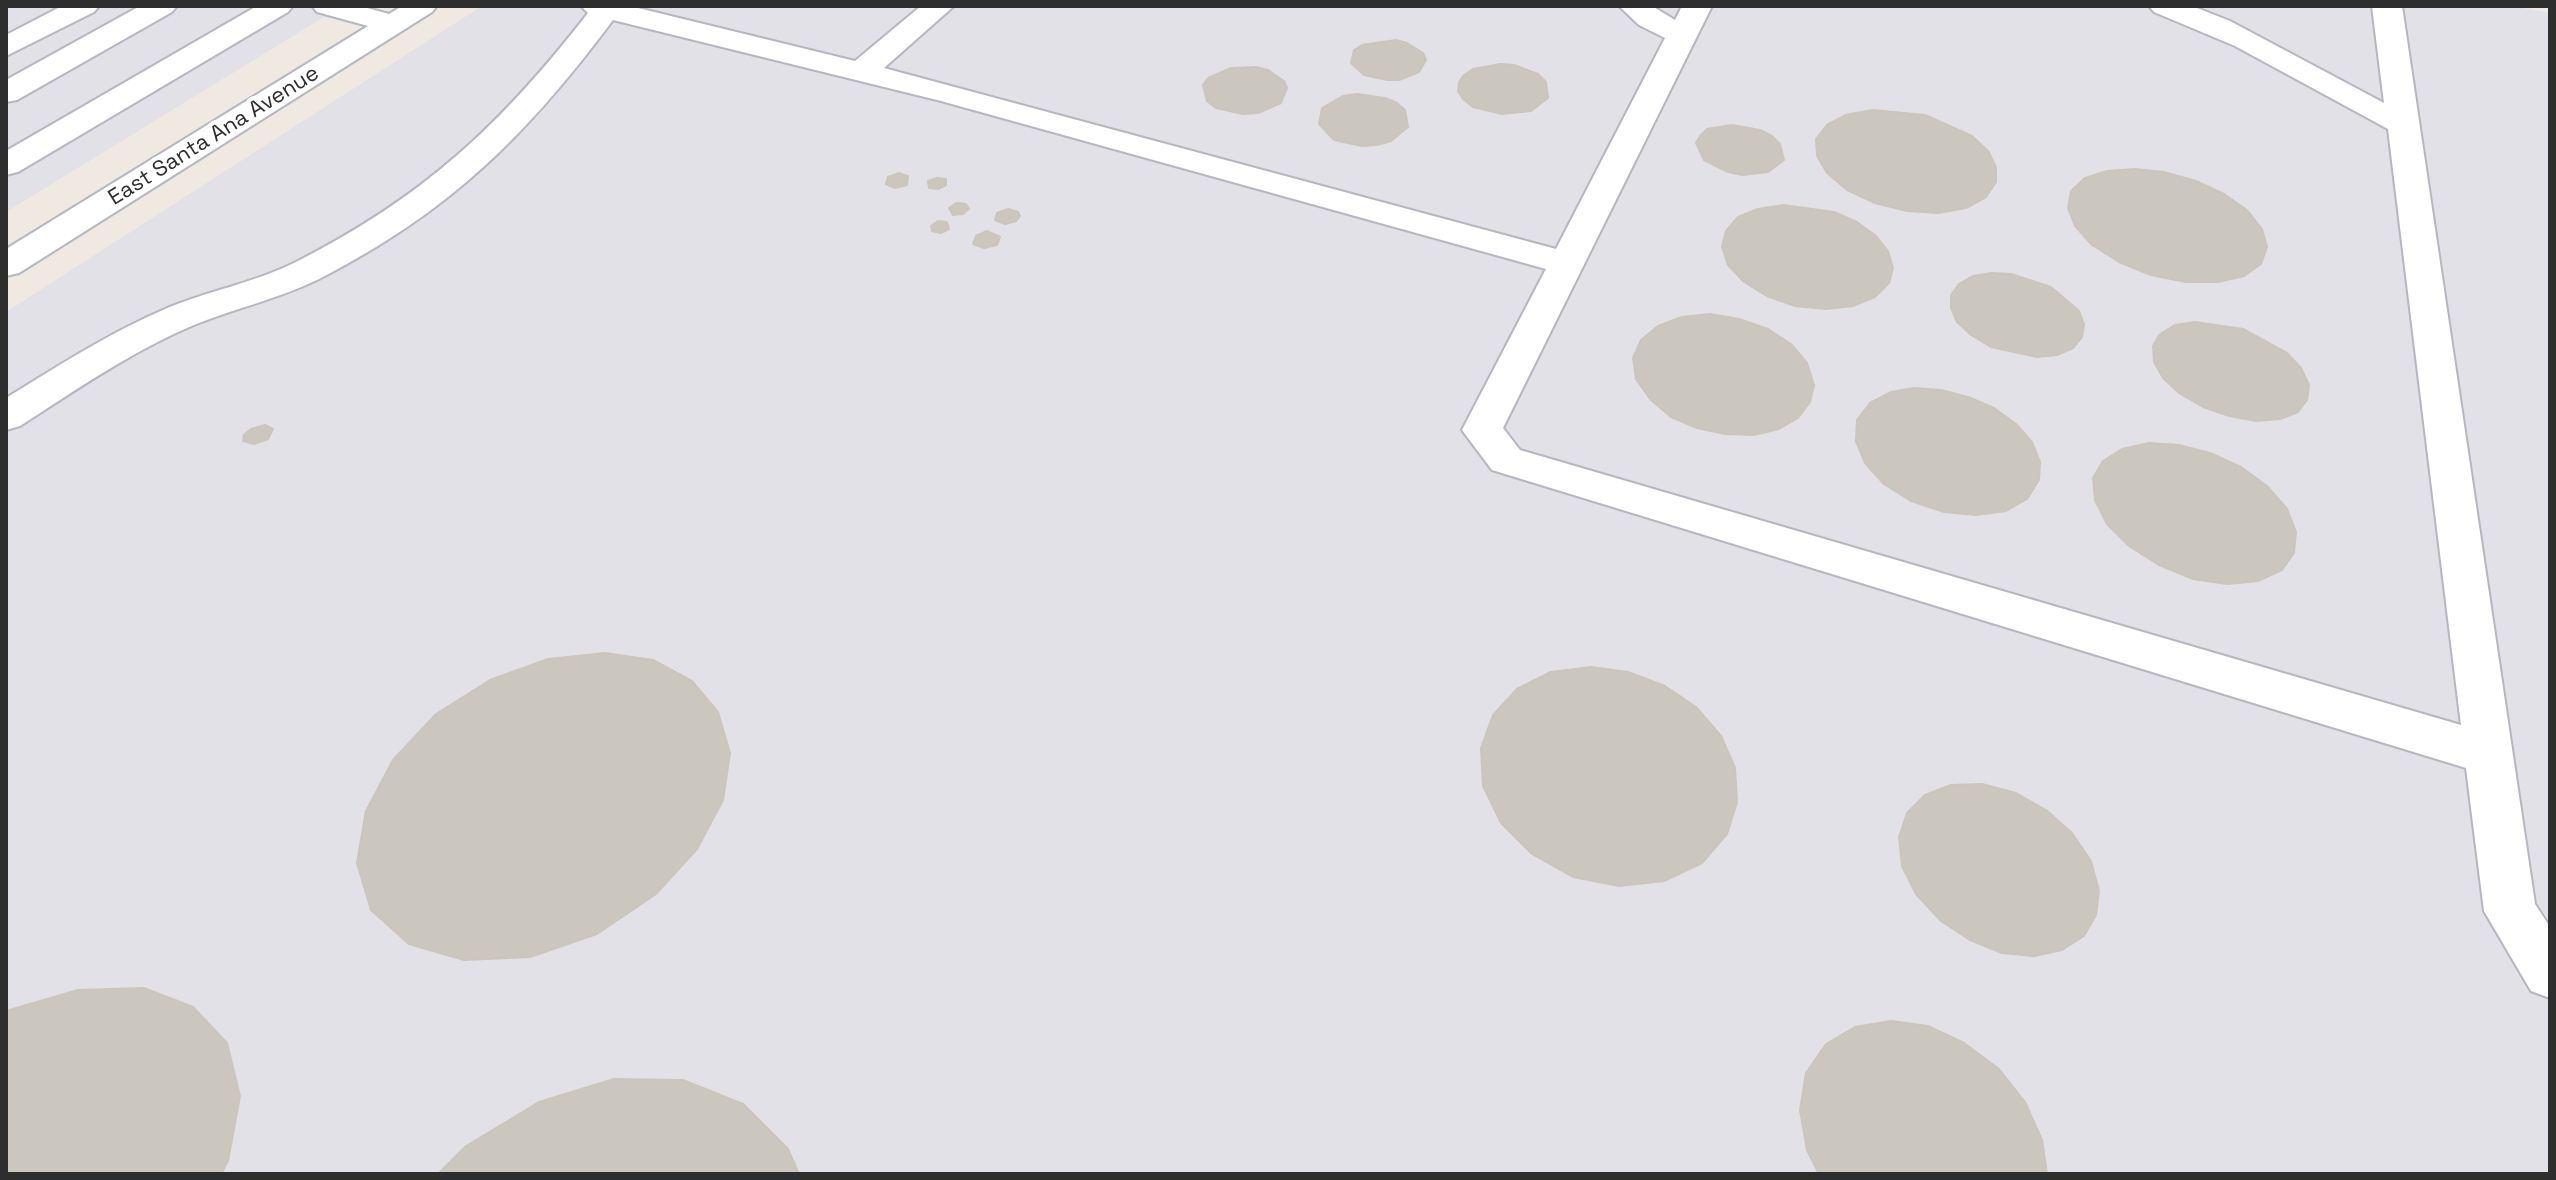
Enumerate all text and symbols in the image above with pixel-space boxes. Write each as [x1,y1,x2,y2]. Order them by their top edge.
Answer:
street label: East Santa Ana Avenue [104,60,324,212]

